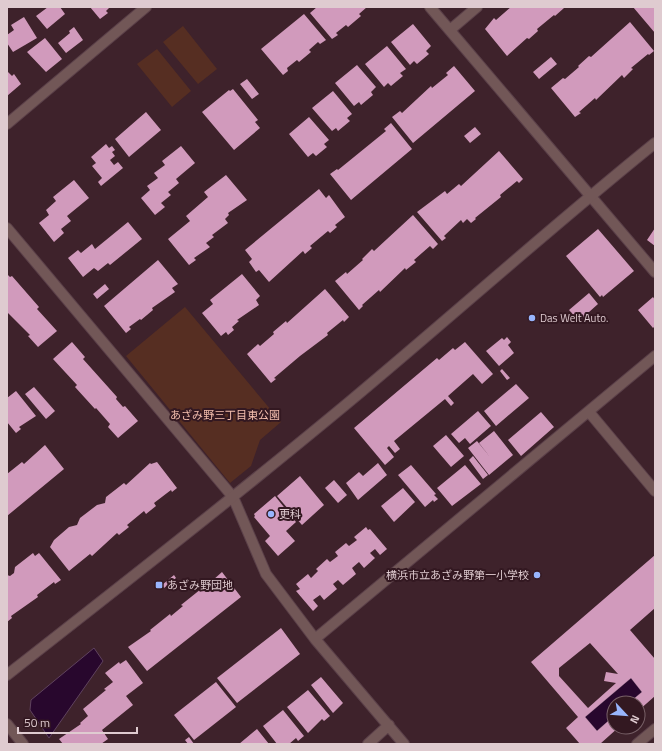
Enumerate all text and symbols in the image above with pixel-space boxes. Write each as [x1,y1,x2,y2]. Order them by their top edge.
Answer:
place label: Das Welt Auto. [540,310,609,326]
marker: Das Welt Auto. [527,313,537,323]
park label: あざみ野三丁目東公園 [170,407,280,423]
place label: 更科 [279,506,301,522]
marker: 更科 [266,509,276,519]
place label: 横浜市立あざみ野第一小学校 [386,567,529,583]
marker: 横浜市立あざみ野第一小学校 [532,570,542,580]
place label: あざみ野団地 [167,577,233,593]
marker: あざみ野団地 [154,580,164,590]
north arrow [606,695,646,735]
scale bar [18,709,137,735]
text: N [626,712,644,726]
text: 50 m [24,713,50,732]

